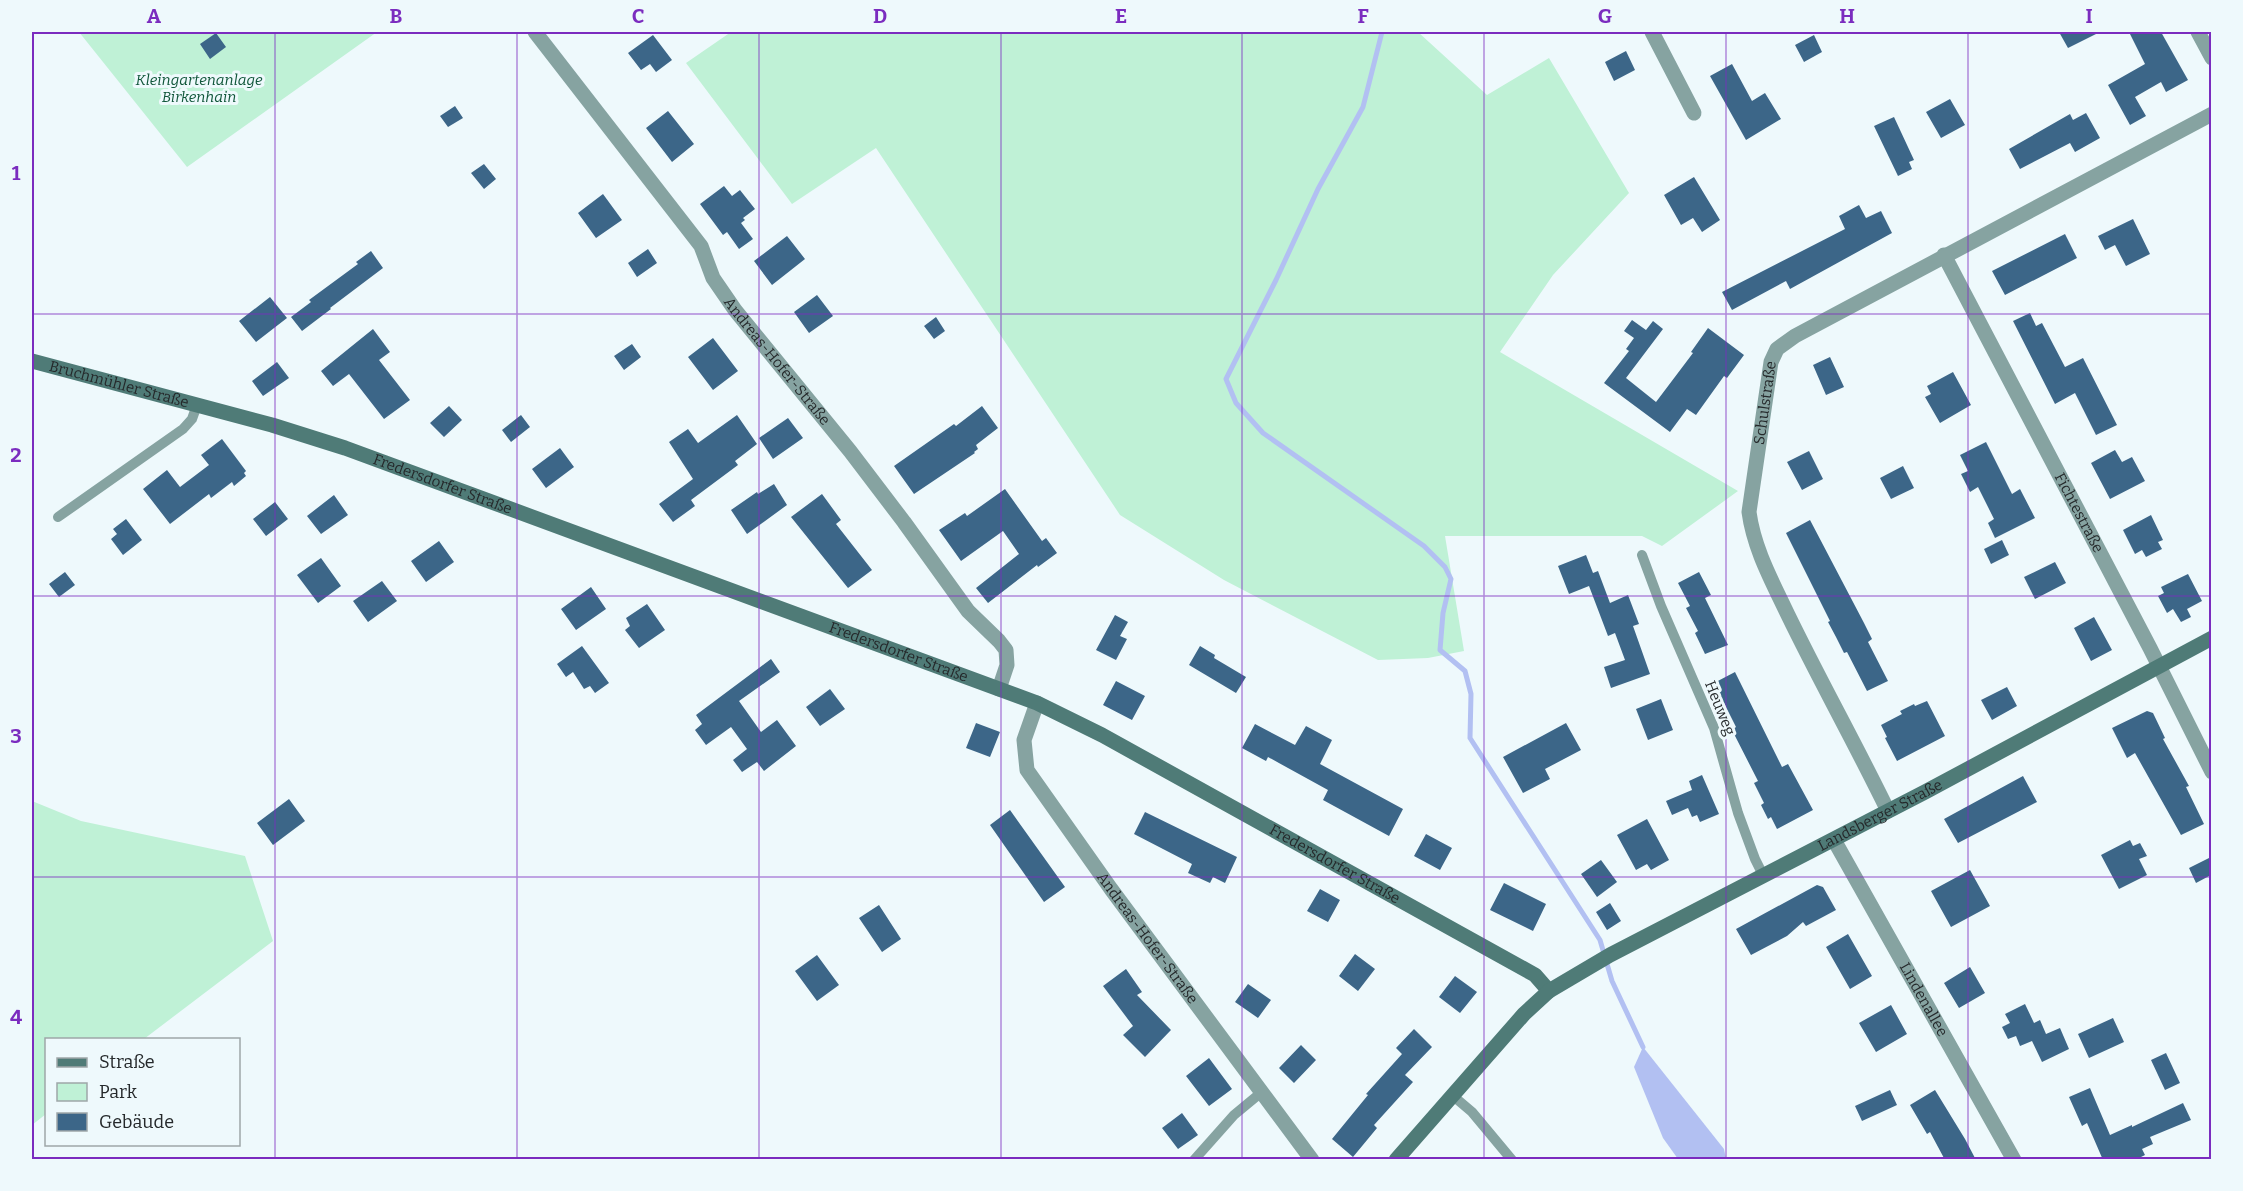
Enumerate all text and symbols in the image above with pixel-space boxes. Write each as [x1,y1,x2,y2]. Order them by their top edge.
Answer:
text: A [147,4,162,28]
text: B [390,4,403,28]
text: C [632,4,644,28]
text: D [873,4,887,28]
text: E [1115,4,1127,28]
text: F [1357,4,1369,28]
text: G [1598,4,1612,28]
text: H [1839,4,1855,28]
text: I [2085,4,2093,28]
park label: Kleingartenanlage Birkenhain [135,71,263,106]
text: 1 [12,161,21,185]
street label: Andreas-Hofer-Straße [720,294,834,429]
street label: Bruchmühler Straße [47,357,191,411]
street label: Schulstraße [1750,360,1780,446]
text: 2 [10,443,22,467]
street label: Fredersdorfer Straße [371,450,515,518]
street label: Fichtestraße [2051,470,2107,556]
street label: Fredersdorfer Straße [827,618,971,686]
street label: Heuweg [1701,678,1739,738]
text: 3 [10,724,22,748]
street label: Landsberger Straße [1815,775,1945,855]
street label: Fredersdorfer Straße [1266,821,1403,907]
street label: Andreas-Hofer-Straße [1093,869,1202,1007]
street label: Lindenallee [1896,959,1952,1040]
text: 4 [10,1005,22,1029]
legend [45,1038,240,1146]
text: Straße [99,1051,155,1073]
text: Park [99,1081,138,1103]
text: Gebäude [99,1111,174,1133]

